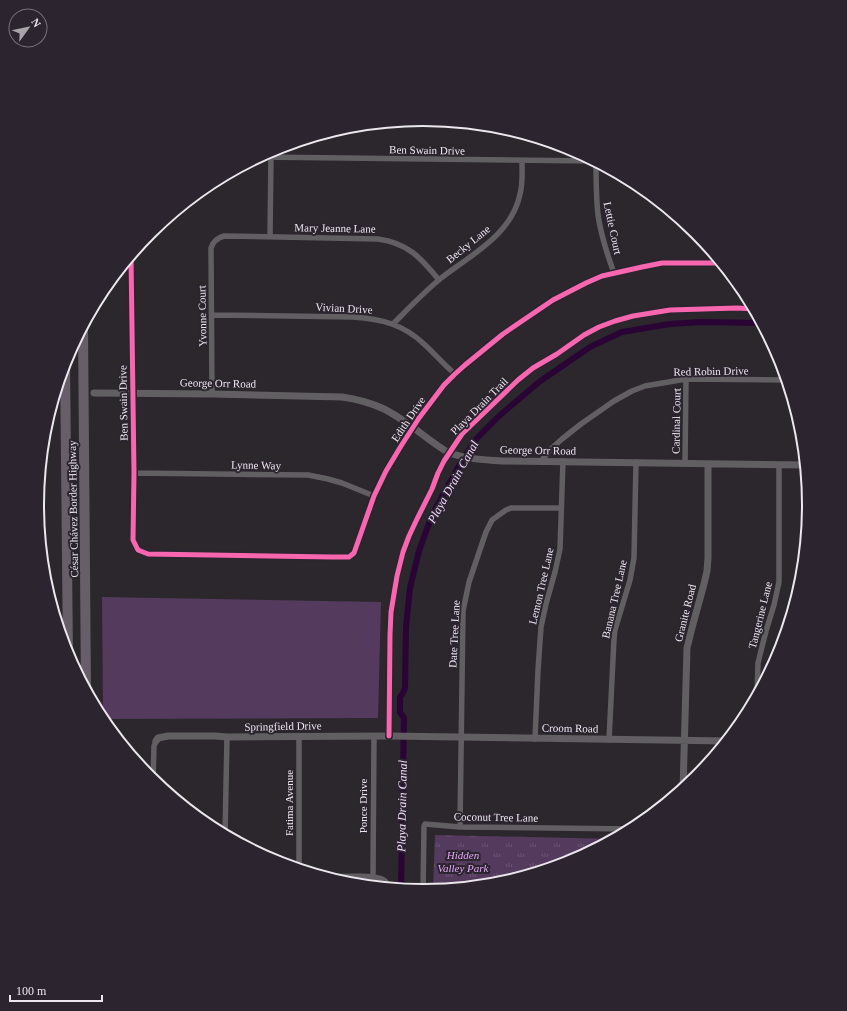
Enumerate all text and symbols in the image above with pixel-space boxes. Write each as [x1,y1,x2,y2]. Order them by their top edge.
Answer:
north arrow [8,8,48,48]
text: N [29,16,44,29]
street label: Ben Swain Drive [389,143,465,157]
street label: Lettie Court [602,201,624,255]
street label: Mary Jeanne Lane [294,221,376,235]
street label: Becky Lane [444,223,492,265]
street label: Yvonne Court [195,285,209,347]
street label: Vivian Drive [315,301,373,315]
street label: Red Robin Drive [673,364,749,378]
street label: Ben Swain Drive [116,365,130,441]
street label: Playa Drain Trail [448,375,510,437]
street label: George Orr Road [180,376,257,390]
street label: Cardinal Court [669,388,683,454]
street label: Edith Drive [389,394,427,444]
water label: Playa Drain Canal [424,438,482,527]
street label: César Chávez Border Highway [66,440,80,578]
street label: George Orr Road [500,443,577,457]
street label: Lynne Way [231,459,282,471]
street label: Lemon Tree Lane [526,546,556,625]
street label: Banana Tree Lane [599,559,629,639]
street label: Tangerine Lane [746,580,774,650]
street label: Granite Road [672,582,698,643]
street label: Date Tree Lane [446,600,462,668]
street label: Springfield Drive [244,719,322,733]
street label: Croom Road [542,722,599,735]
water label: Playa Drain Canal [394,759,410,853]
street label: Fatima Avenue [283,770,295,836]
street label: Ponce Drive [357,779,369,833]
street label: Coconut Tree Lane [454,810,538,824]
park label: Hidden Valley Park [437,849,490,874]
scale bar [10,977,102,1003]
text: 100 m [16,984,47,998]

